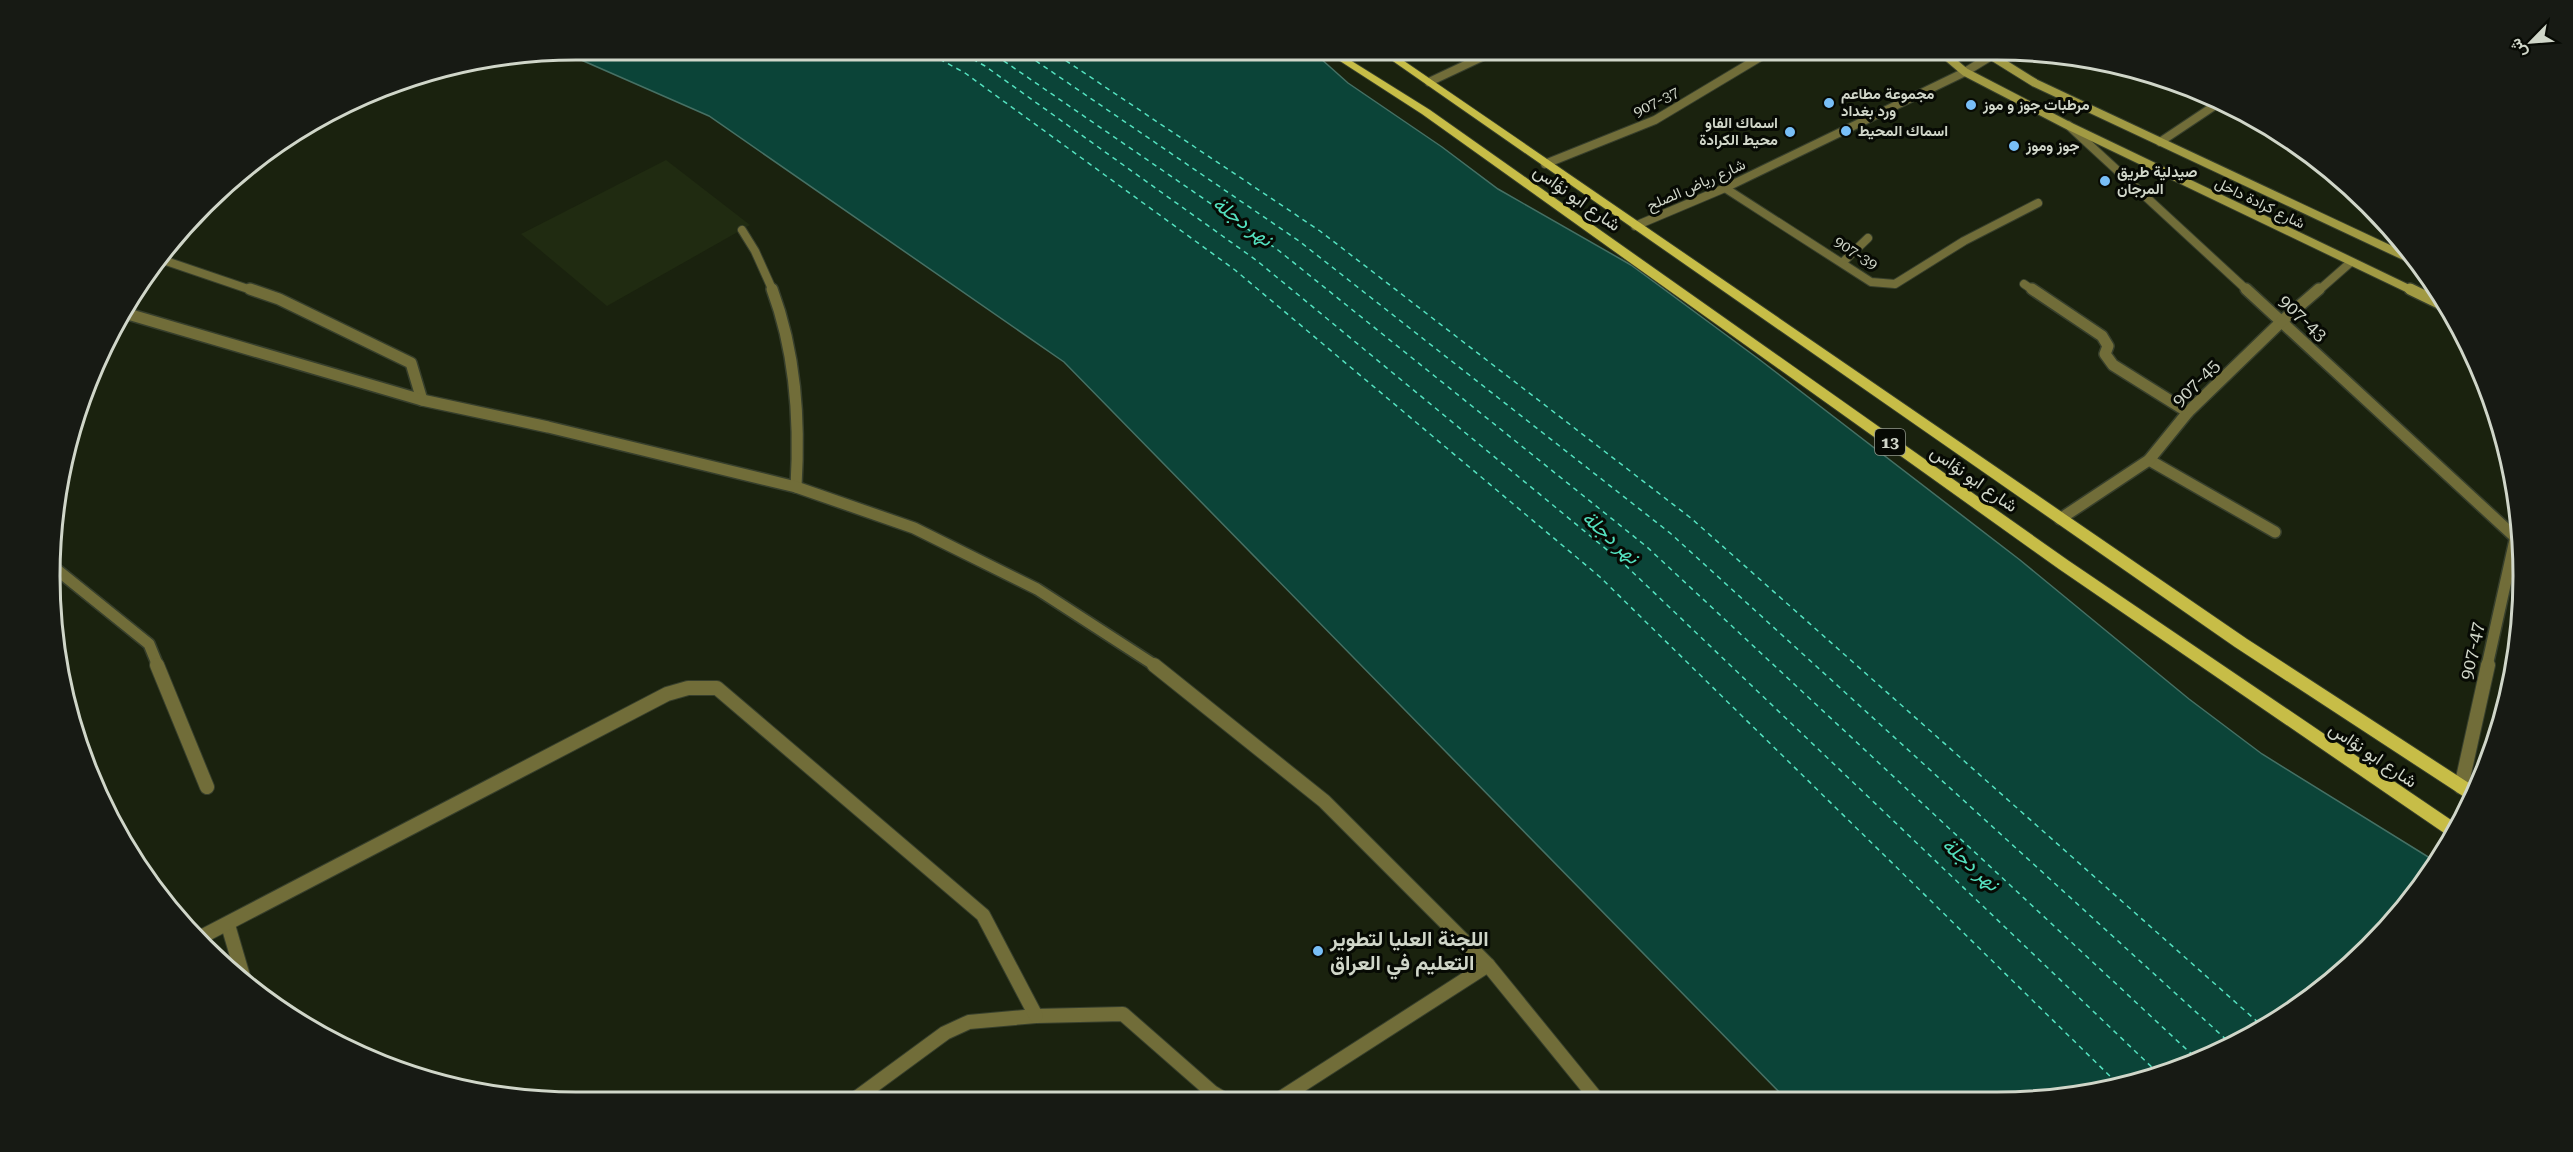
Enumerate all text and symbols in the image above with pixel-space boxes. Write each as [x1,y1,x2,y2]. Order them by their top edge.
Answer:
north arrow [2501,12,2561,72]
text: ش [2505,35,2531,61]
street label: 907-37 [1630,83,1682,121]
place label: مجموعة مطاعم ورد بغداد [1841,85,1935,120]
marker: مجموعة مطاعم ورد بغداد [1822,96,1836,110]
place label: مرطبات جوز و موز [1982,96,2090,114]
marker: مرطبات جوز و موز [1964,98,1978,112]
place label: اسماك الفاو محيط الكرادة [1699,114,1778,149]
place label: اسماك المحيط [1858,122,1948,140]
marker: اسماك المحيط [1839,124,1853,138]
marker: اسماك الفاو محيط الكرادة [1783,125,1797,139]
place label: جوز وموز [2025,137,2080,155]
marker: جوز وموز [2007,139,2021,153]
street label: شارع رياض الصلح [1644,155,1749,217]
street label: شارع ابو نؤاس [1529,160,1625,237]
place label: صيدلية طريق المرجان [2117,163,2198,198]
marker: صيدلية طريق المرجان [2098,174,2112,188]
street label: شارع كرادة داخل [2211,174,2308,234]
water label: نهر دجلة [1208,191,1278,253]
street label: 907-39 [1831,232,1881,274]
street label: 907-43 [2275,290,2332,345]
street label: 907-45 [2168,355,2224,411]
road number: 13 [1875,429,1905,455]
street label: شارع ابو نؤاس [1926,441,2022,518]
water label: نهر دجلة [1577,505,1645,570]
street label: 907-47 [2455,620,2488,682]
street label: شارع ابو نؤاس [2324,718,2421,793]
water label: نهر دجلة [1937,832,2005,897]
place label: اللجنة العليا لتطوير التعليم في العراق [1329,927,1489,980]
marker: اللجنة العليا لتطوير التعليم في العراق [1311,944,1325,958]

